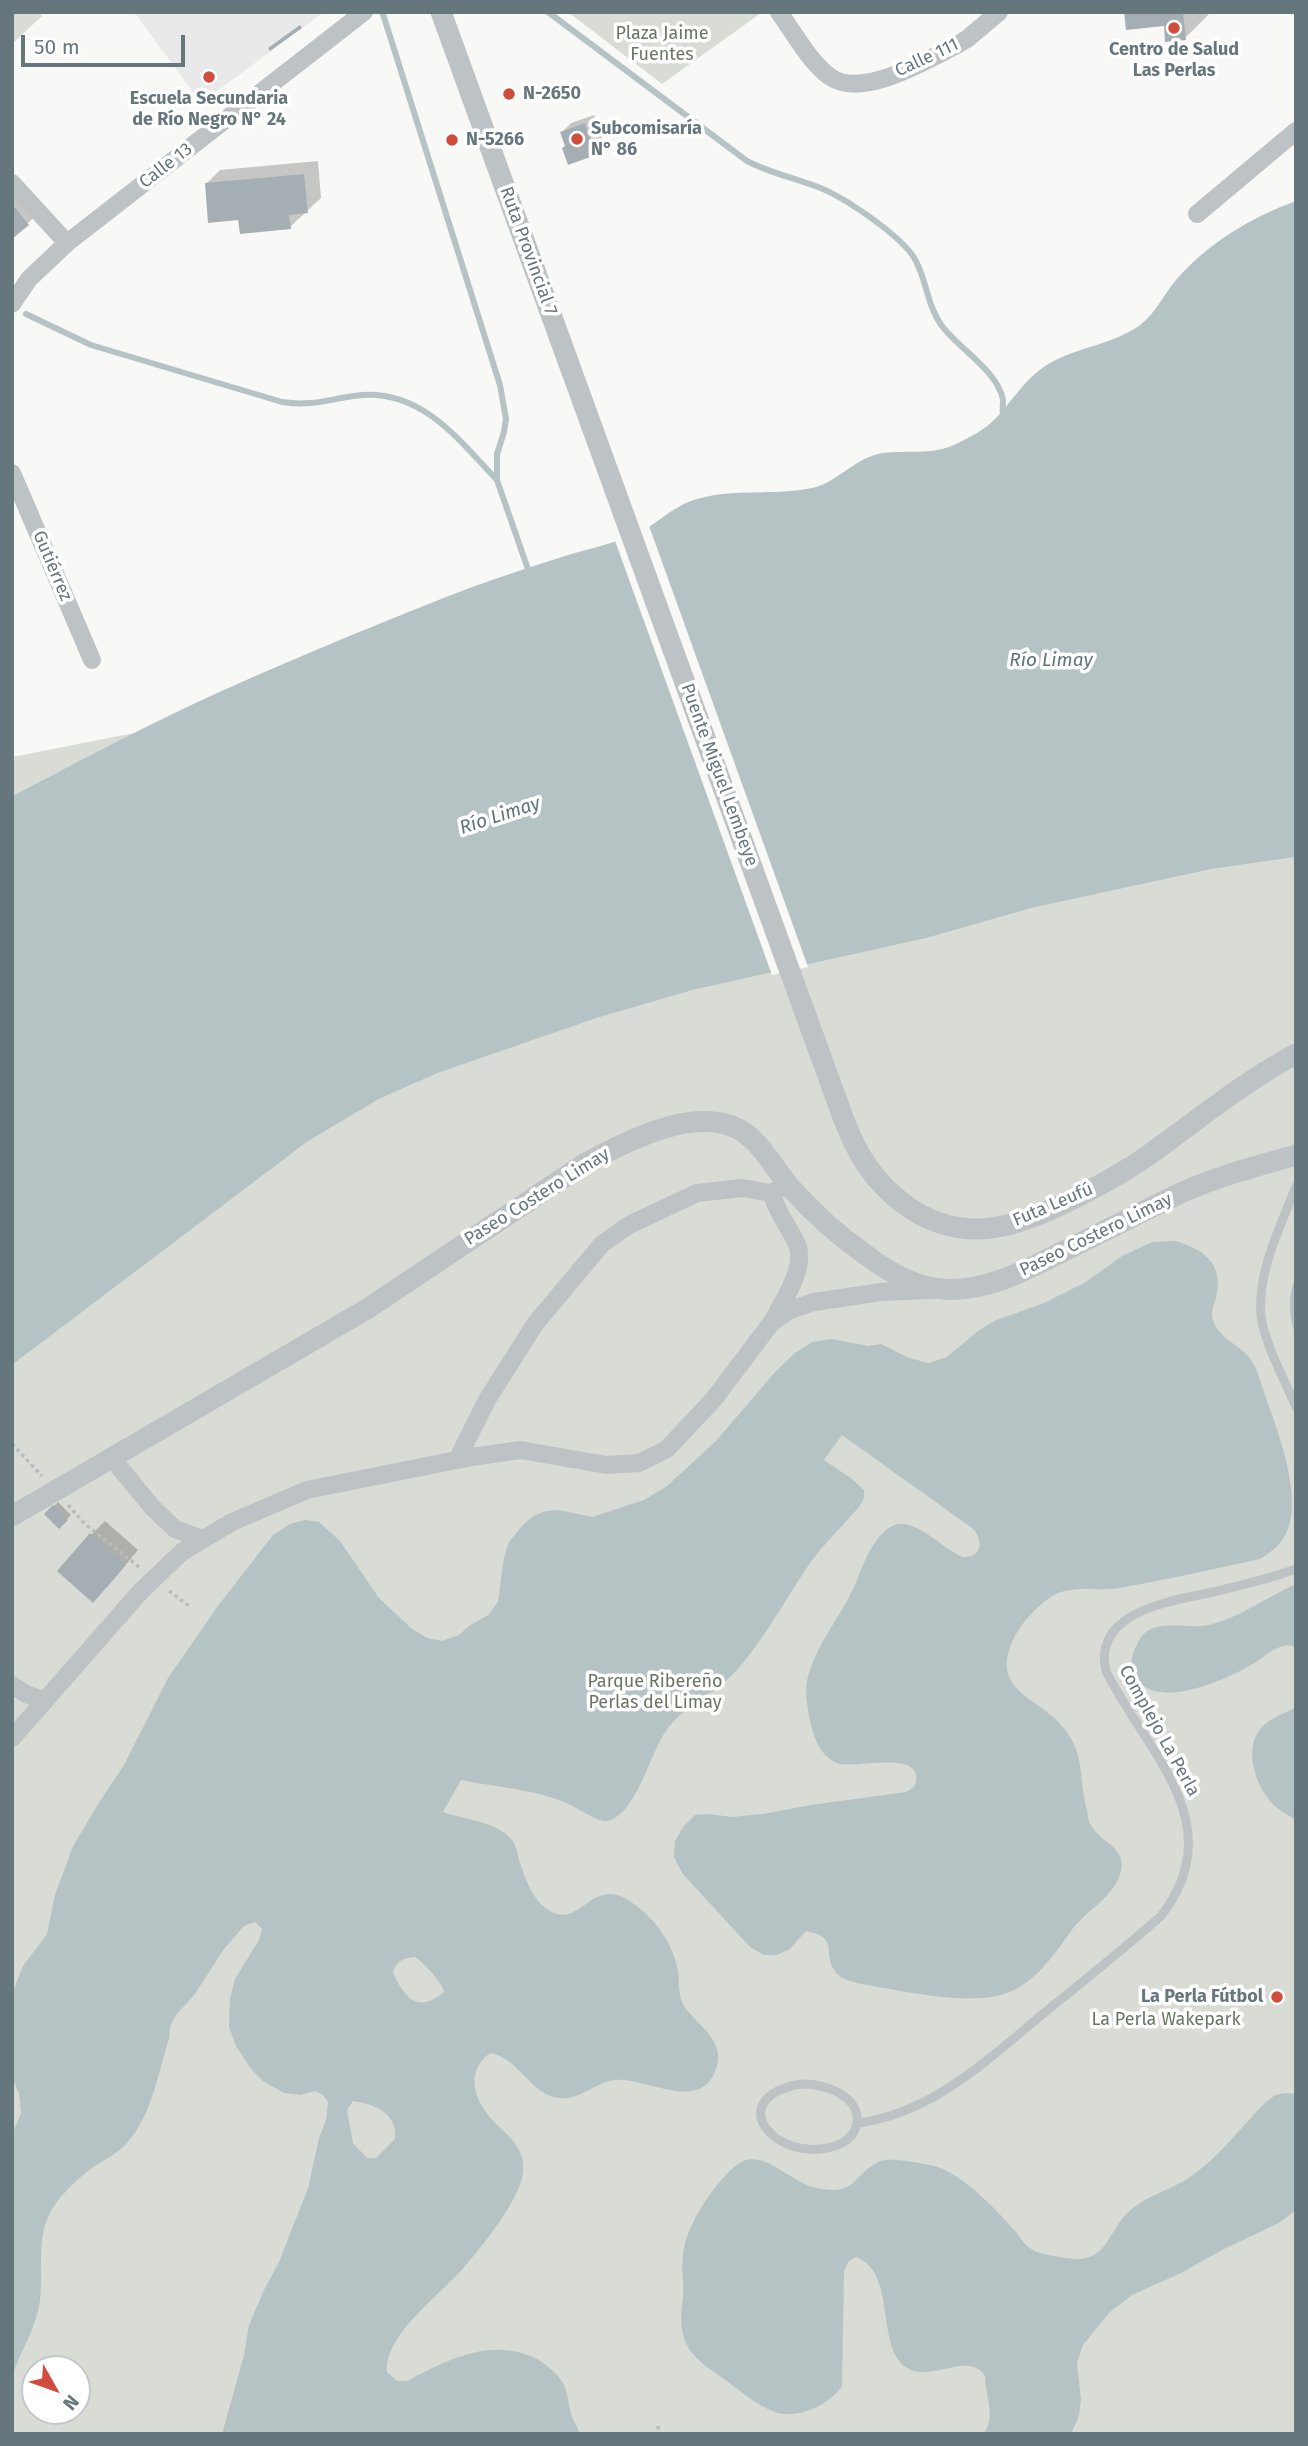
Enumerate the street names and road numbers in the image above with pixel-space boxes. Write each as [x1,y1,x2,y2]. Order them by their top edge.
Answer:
street label: Calle 111 [892,34,962,82]
street label: Calle 13 [135,139,197,193]
street label: Ruta Provincial 7 [495,184,561,318]
street label: Gutiérrez [28,528,76,604]
street label: Puente Miguel Lembeye [676,681,762,869]
street label: Paseo Costero Limay [461,1144,613,1250]
street label: Futa Leufú [1010,1178,1096,1232]
street label: Paseo Costero Limay [1016,1189,1176,1281]
street label: Complejo La Perla [1114,1662,1204,1800]

